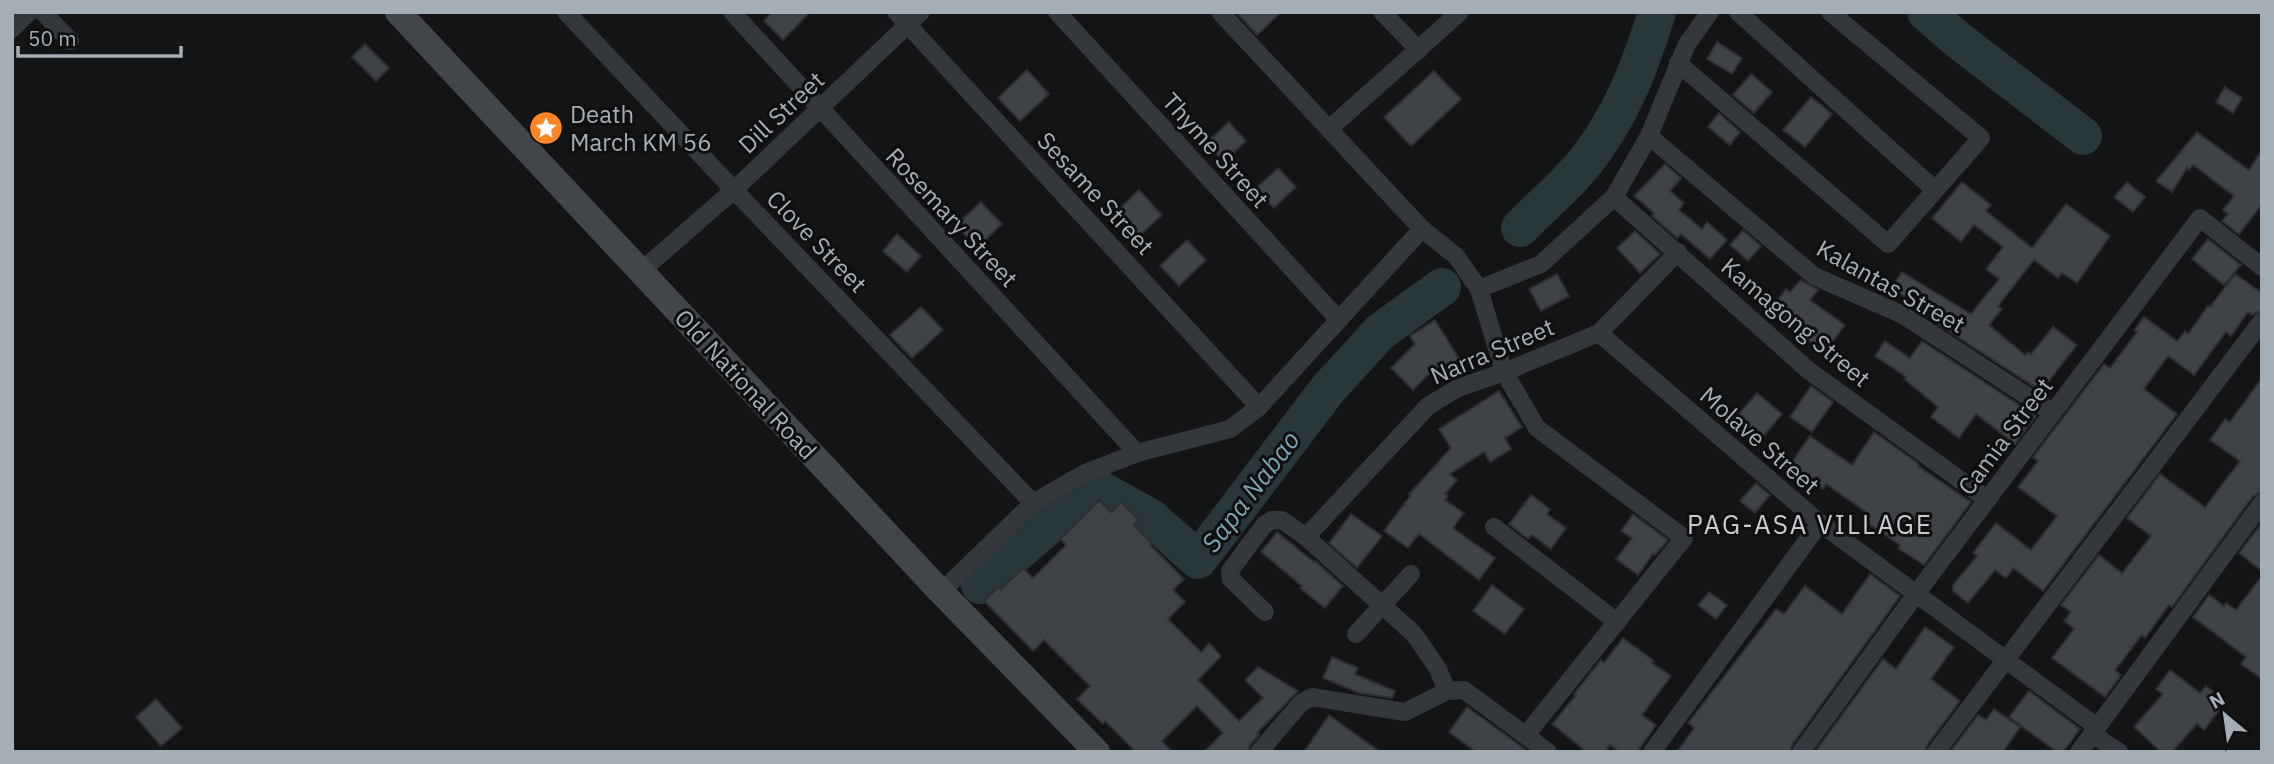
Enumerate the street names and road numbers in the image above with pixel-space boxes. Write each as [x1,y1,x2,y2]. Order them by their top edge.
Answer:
street label: Dill Street [731,64,831,160]
street label: Thyme Street [1156,85,1276,215]
street label: Sesame Street [1031,125,1161,261]
street label: Rosemary Street [879,140,1025,294]
street label: Clove Street [760,183,874,299]
street label: Kalantas Street [1811,232,1971,340]
street label: Kamagong Street [1715,250,1877,394]
street label: Old National Road [668,302,824,466]
street label: Narra Street [1425,311,1559,391]
street label: Camia Street [1950,371,2060,501]
street label: Molave Street [1694,379,1826,501]

